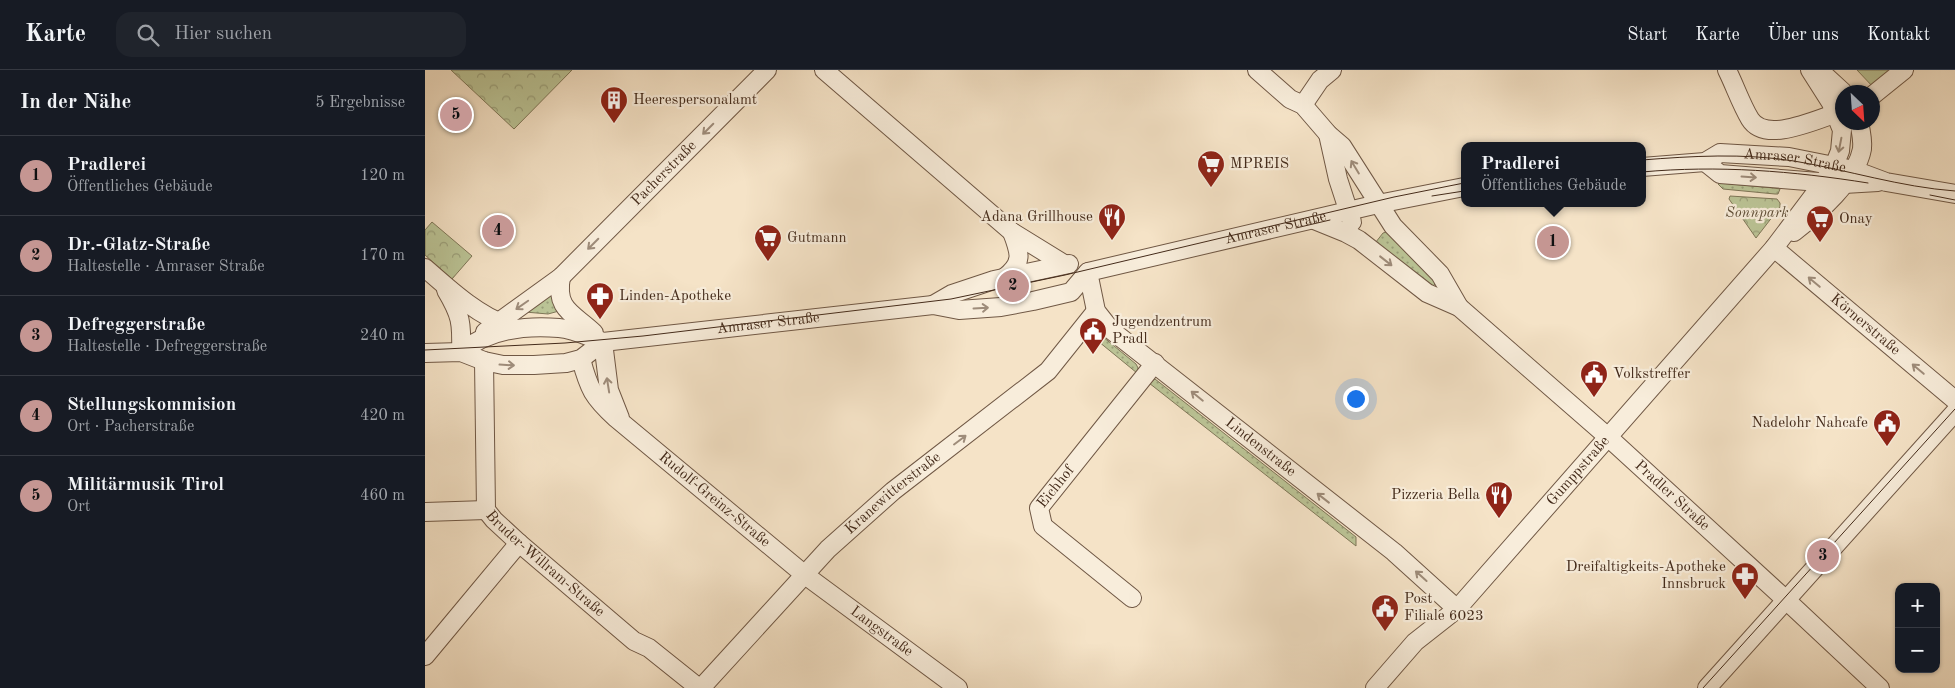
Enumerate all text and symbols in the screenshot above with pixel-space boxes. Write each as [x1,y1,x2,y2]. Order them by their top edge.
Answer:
search box [116,12,466,57]
icon: search [134,21,162,49]
text: Karte [25,23,86,47]
text: Hier suchen [174,25,272,44]
text: Start [1627,26,1667,44]
text: Karte [1695,26,1740,44]
text: Über uns [1768,26,1839,44]
text: Kontakt [1867,26,1930,44]
building icon: Heerespersonalamt [599,85,629,124]
north arrow [1835,85,1880,130]
text: In der Nähe [20,92,131,113]
place label: Heerespersonalamt [633,93,757,108]
text: 5 Ergebnisse [315,95,405,111]
pin: 5 [440,96,472,134]
one-way arrow [702,123,714,136]
one-way arrow [1835,137,1845,153]
street label: Pacherstraße [629,138,699,209]
popup [1461,142,1646,207]
street label: Amraser Straße [1743,147,1847,176]
supermarket icon: MPREIS [1196,149,1226,188]
text: Pradlerei [1481,155,1560,174]
text: Pradlerei [67,156,146,175]
place label: MPREIS [1230,157,1289,172]
one-way arrow [1350,160,1360,174]
text: 1 [31,168,41,184]
text: 120 m [360,168,405,184]
one-way arrow [1741,172,1757,181]
text: Öffentliches Gebäude [1481,178,1626,194]
text: Öffentliches Gebäude [67,179,213,195]
restaurant icon: Adana Grillhouse [1097,202,1127,241]
supermarket icon: Onay [1805,204,1835,243]
park label: Sonnpark [1725,206,1789,221]
street label: Amraser Straße [1223,209,1328,247]
place label: Adana Grillhouse [980,210,1093,225]
pin: 4 [482,212,514,250]
place label: Onay [1839,212,1873,227]
supermarket icon: Gutmann [753,223,783,262]
pin: 1 [1537,223,1569,261]
place label: Gutmann [787,231,847,246]
text: Dr.-Glatz-Straße [67,236,211,255]
one-way arrow [588,238,600,250]
text: 2 [31,248,41,264]
text: 170 m [360,248,405,264]
one-way arrow [1380,256,1393,267]
text: Haltestelle · Amraser Straße [67,259,265,275]
pin: 2 [997,267,1029,305]
one-way arrow [1808,276,1821,287]
pharmacy icon: Linden-Apotheke [585,281,615,320]
place label: Linden-Apotheke [619,289,731,304]
street label: Körnerstraße [1827,291,1903,358]
one-way arrow [515,300,529,310]
one-way arrow [972,303,989,313]
street label: Amraser Straße [716,310,821,337]
place label: Jugendzentrum Pradl [1112,315,1212,347]
text: Defreggerstraße [67,316,206,335]
public building icon: Jugendzentrum Pradl [1078,316,1108,355]
text: 3 [31,328,41,344]
text: 240 m [360,328,405,344]
text: Haltestelle · Defreggerstraße [67,339,267,355]
public building icon: Volkstreffer [1579,359,1609,398]
one-way arrow [499,360,515,369]
one-way arrow [1911,363,1924,374]
place label: Volkstreffer [1613,367,1690,382]
one-way arrow [603,377,613,393]
your location [1343,386,1369,412]
one-way arrow [1190,391,1203,402]
text: Stellungskommision [67,396,236,415]
text: 4 [31,408,41,424]
text: 420 m [360,408,405,424]
public building icon: Nadelohr Nahcafe [1872,408,1902,447]
street label: Lindenstraße [1222,415,1299,480]
place label: Nadelohr Nahcafe [1751,416,1868,431]
text: Ort · Pacherstraße [67,419,194,435]
street label: Gumppstraße [1544,434,1612,508]
one-way arrow [953,435,967,445]
street label: Rudolf-Greinz-Straße [656,449,773,550]
street label: Kranewitterstraße [842,449,944,537]
street label: Pradler Straße [1632,458,1713,534]
street label: Eichhof [1035,462,1078,511]
text: Militärmusik Tirol [67,476,224,495]
restaurant icon: Pizzeria Bella [1484,480,1514,519]
text: 5 [31,488,41,504]
text: 460 m [360,488,405,504]
place label: Pizzeria Bella [1391,488,1481,503]
one-way arrow [1316,493,1330,503]
text: Ort [67,499,90,515]
street label: Bruder-Willram-Straße [482,508,607,620]
pin: 3 [1807,537,1839,575]
place label: Dreifaltigkeits-Apotheke Innsbruck [1566,560,1726,592]
pharmacy icon: Dreifaltigkeits-Apotheke Innsbruck [1730,561,1760,600]
one-way arrow [1414,570,1427,582]
map controls [1895,583,1940,673]
button: + [1895,583,1940,628]
place label: Post Filiale 6023 [1404,592,1484,624]
public building icon: Post Filiale 6023 [1370,593,1400,632]
street label: Langstraße [847,604,916,660]
button: − [1895,628,1940,673]

